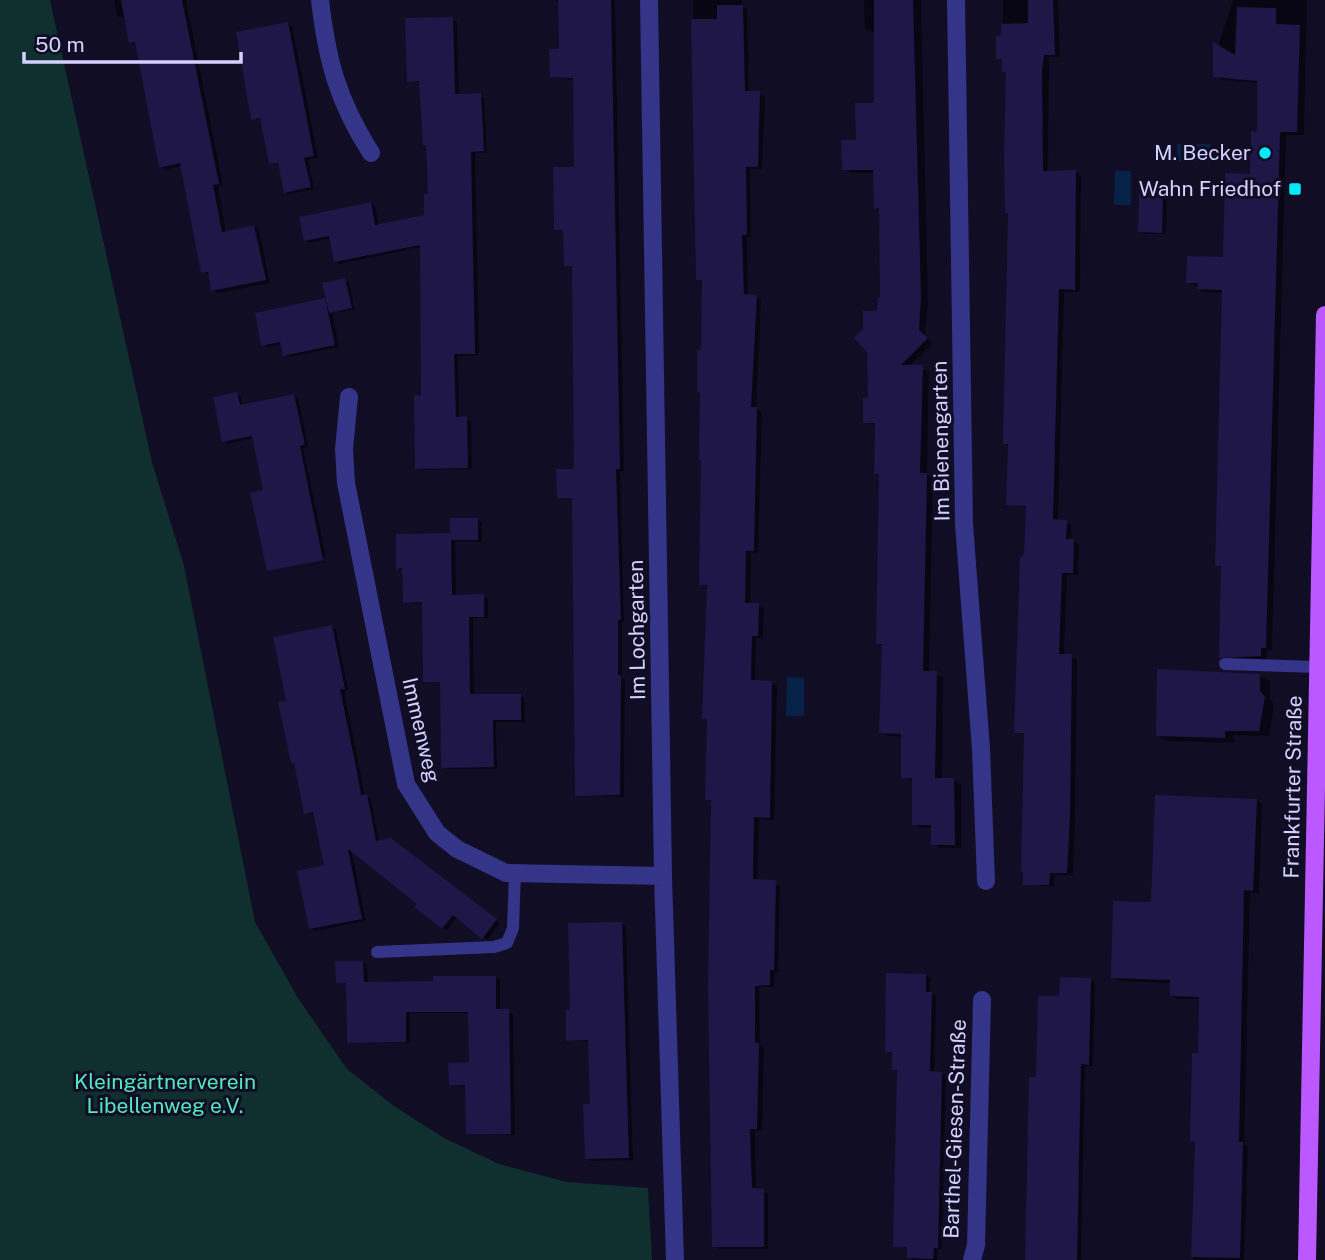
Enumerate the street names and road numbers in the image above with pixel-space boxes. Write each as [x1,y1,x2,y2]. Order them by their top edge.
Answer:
street label: Im Bienengarten [927,360,954,522]
street label: Im Lochgarten [623,560,650,700]
street label: Immenweg [397,675,446,785]
street label: Frankfurter Straße [1278,695,1307,879]
street label: Barthel-Giesen-Straße [938,1019,971,1239]

